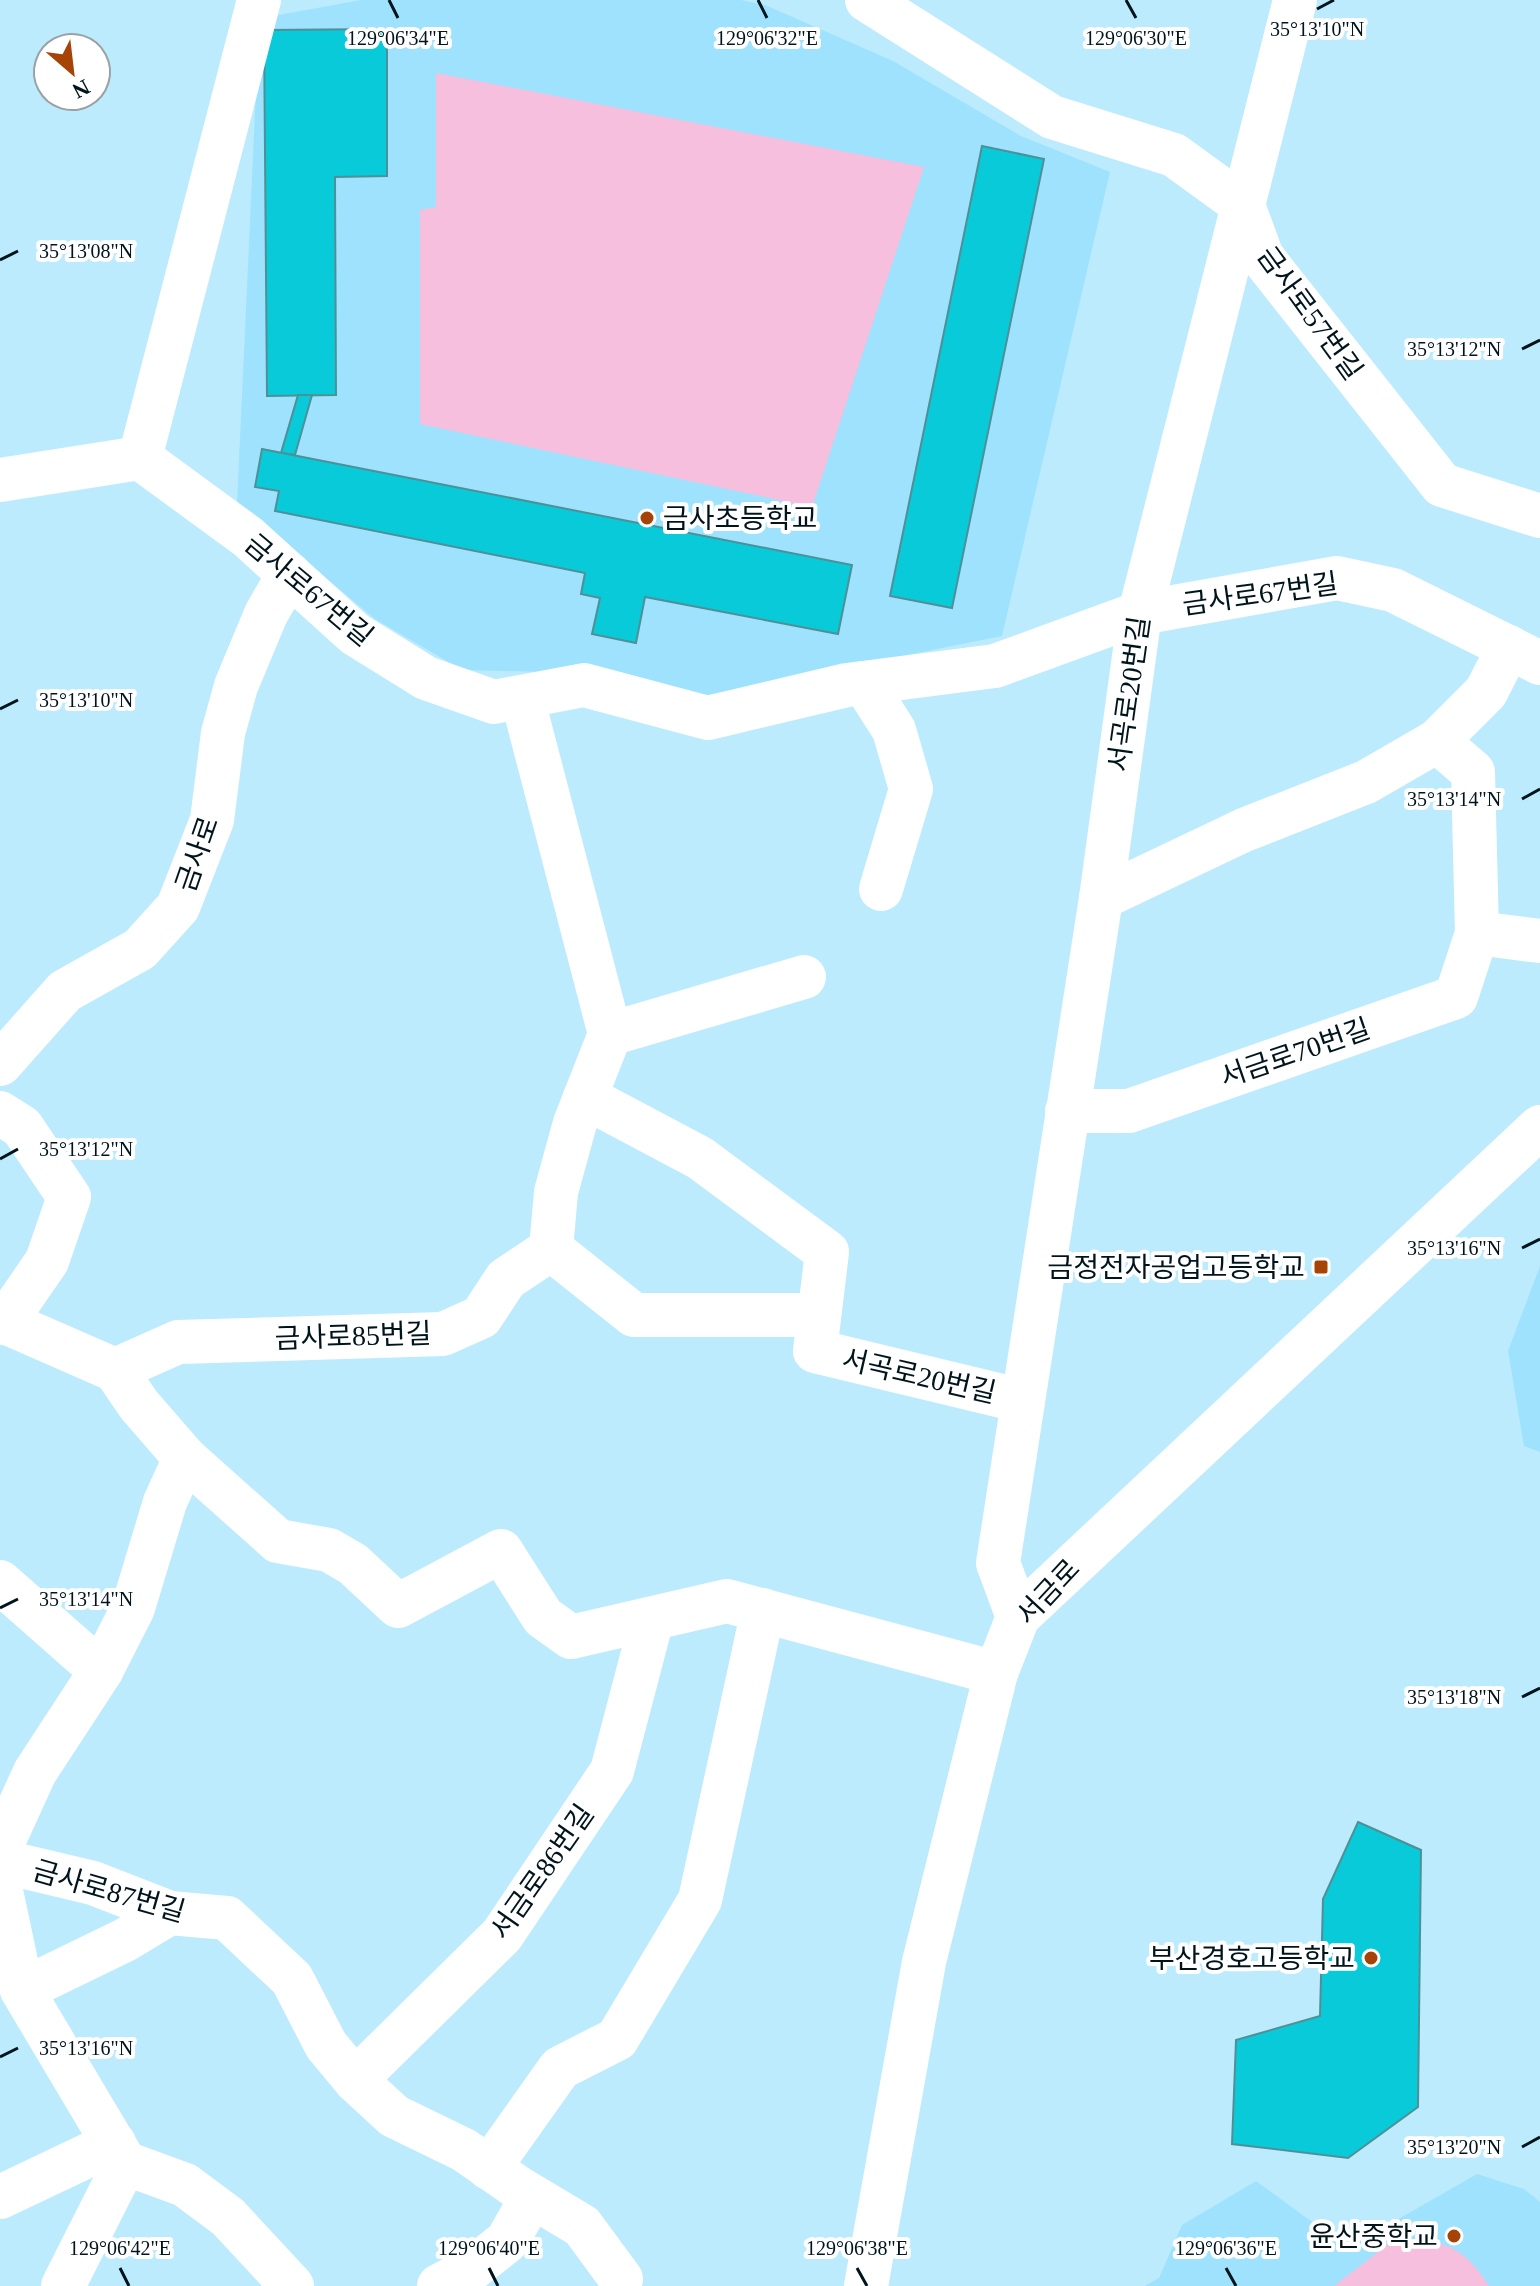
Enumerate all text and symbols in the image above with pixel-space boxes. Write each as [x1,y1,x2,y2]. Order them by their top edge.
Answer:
text: 35°13'10"N [1270,18,1364,40]
text: 129°06'34"E [347,27,449,49]
text: 129°06'32"E [716,27,818,49]
text: 129°06'30"E [1085,27,1187,49]
north arrow [32,32,112,112]
text: N [68,74,94,104]
text: 35°13'08"N [39,240,133,262]
street label: 금사로57번길 [1251,240,1369,386]
text: 35°13'12"N [1407,338,1501,360]
place label: 금사초등학교 [663,503,818,534]
marker: 금사초등학교 [638,509,656,527]
street label: 금사로67번길 [239,528,379,652]
street label: 금사로67번길 [1180,568,1340,620]
street label: 서곡로20번길 [1103,614,1155,774]
text: 35°13'10"N [39,689,133,711]
text: 35°13'14"N [1407,788,1501,810]
street label: 금사로 [170,812,224,896]
street label: 서금로70번길 [1216,1013,1374,1093]
text: 35°13'12"N [39,1138,133,1160]
text: 35°13'16"N [1407,1237,1501,1259]
place label: 금정전자공업고등학교 [1047,1252,1305,1283]
marker: 금정전자공업고등학교 [1312,1258,1330,1276]
street label: 금사로85번길 [274,1318,432,1354]
street label: 서곡로20번길 [839,1343,999,1409]
street label: 서금로 [1010,1553,1086,1631]
text: 35°13'14"N [39,1588,133,1610]
text: 35°13'18"N [1407,1686,1501,1708]
street label: 서금로86번길 [484,1799,600,1945]
street label: 금사로87번길 [29,1854,189,1928]
place label: 부산경호고등학교 [1149,1943,1355,1974]
marker: 부산경호고등학교 [1362,1949,1380,1967]
text: 35°13'16"N [39,2037,133,2059]
text: 35°13'20"N [1407,2136,1501,2158]
place label: 윤산중학교 [1309,2221,1438,2252]
marker: 윤산중학교 [1445,2227,1463,2245]
text: 129°06'42"E [69,2237,171,2259]
text: 129°06'40"E [438,2237,540,2259]
text: 129°06'38"E [806,2237,908,2259]
text: 129°06'36"E [1175,2237,1277,2259]

